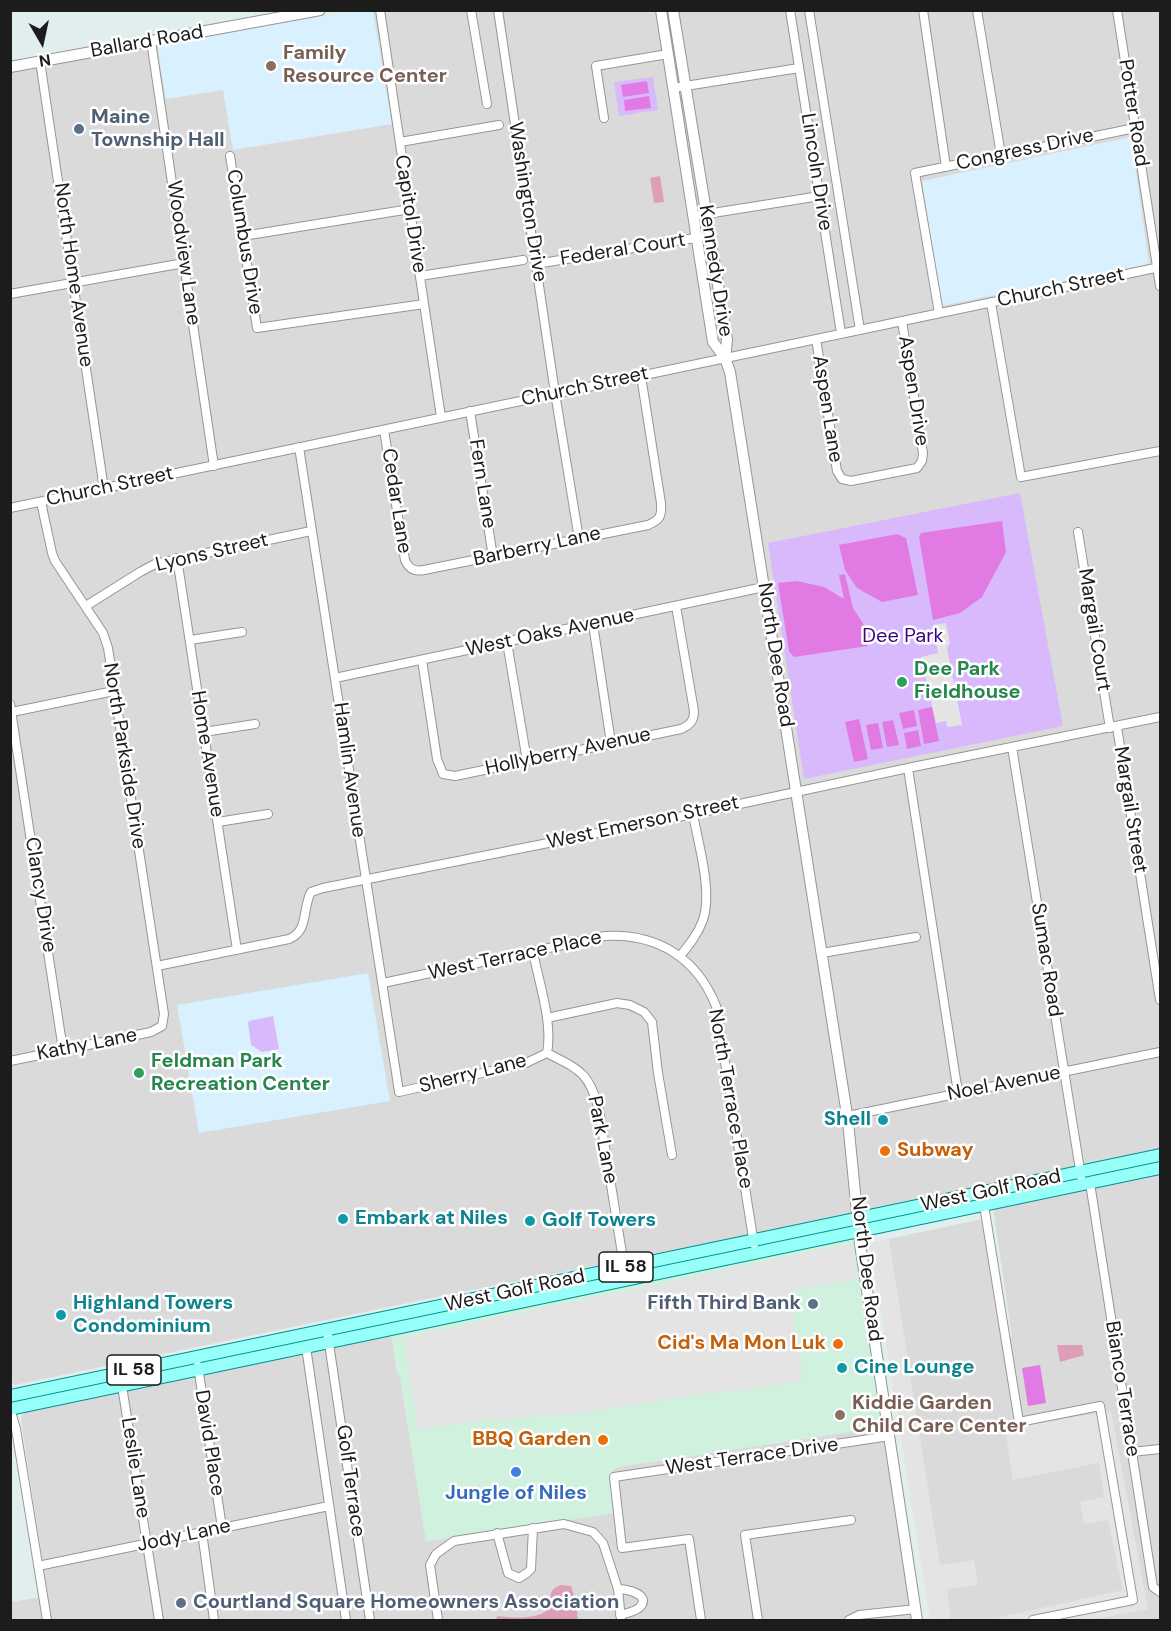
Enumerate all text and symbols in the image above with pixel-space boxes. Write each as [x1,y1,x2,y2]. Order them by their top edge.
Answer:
north arrow [12,12,72,72]
street label: Ballard Road [89,20,205,64]
place label: Family Resource Center [283,42,447,89]
text: N [37,49,52,72]
street label: Potter Road [1113,58,1153,168]
marker: Family Resource Center [264,59,278,73]
place label: Maine Township Hall [91,106,225,153]
street label: Lincoln Drive [795,111,837,233]
street label: Washington Drive [502,120,552,284]
marker: Maine Township Hall [72,122,86,136]
street label: Congress Drive [954,124,1096,176]
street label: Capitol Drive [389,153,431,275]
street label: Columbus Drive [221,168,267,316]
street label: Woodview Lane [161,179,205,327]
street label: North Home Avenue [48,181,98,369]
street label: Kennedy Drive [693,203,737,339]
street label: Federal Court [559,228,687,272]
street label: Church Street [995,263,1127,313]
street label: Aspen Drive [892,334,934,448]
street label: Aspen Lane [807,354,847,464]
street label: Church Street [519,362,651,412]
street label: Fern Lane [463,438,501,530]
street label: Cedar Lane [376,447,416,555]
street label: Church Street [44,462,176,512]
street label: Barberry Lane [471,522,603,572]
street label: Lyons Street [153,528,271,578]
street label: Margail Court [1072,567,1116,693]
street label: North Dee Road [752,581,798,729]
street label: West Oaks Avenue [464,603,636,663]
park label: Dee Park [862,625,944,649]
place label: Dee Park Fieldhouse [914,658,1021,705]
street label: North Parkside Drive [97,661,151,851]
marker: Dee Park Fieldhouse [895,675,909,689]
street label: Home Avenue [185,689,229,819]
street label: Hamlin Avenue [328,701,370,839]
street label: Hollyberry Avenue [483,723,653,781]
street label: Margail Street [1108,745,1152,875]
street label: West Emerson Street [545,791,741,855]
street label: Clancy Drive [19,836,61,954]
street label: Sumac Road [1025,901,1067,1019]
street label: West Terrace Place [426,926,604,986]
street label: North Terrace Place [702,1007,758,1191]
street label: Kathy Lane [35,1024,139,1066]
street label: Sherry Lane [417,1049,529,1099]
place label: Feldman Park Recreation Center [151,1050,330,1097]
street label: Noel Avenue [945,1061,1063,1107]
marker: Feldman Park Recreation Center [132,1066,146,1080]
street label: Park Lane [582,1094,622,1186]
place label: Shell [824,1108,871,1132]
marker: Shell [876,1113,890,1127]
place label: Subway [897,1139,973,1163]
marker: Subway [878,1144,892,1158]
street label: West Golf Road [919,1164,1063,1218]
street label: North Dee Road [845,1195,887,1343]
place label: Embark at Niles [355,1207,508,1231]
place label: Golf Towers [542,1209,656,1233]
marker: Embark at Niles [336,1212,350,1226]
marker: Golf Towers [523,1214,537,1228]
road number: IL 58 [599,1252,653,1282]
street label: West Golf Road [443,1264,587,1318]
place label: Highland Towers Condominium [73,1292,233,1339]
place label: Fifth Third Bank [647,1292,801,1316]
marker: Fifth Third Bank [806,1297,820,1311]
marker: Highland Towers Condominium [54,1308,68,1322]
street label: Bianco Terrace [1099,1319,1145,1459]
place label: Cid's Ma Mon Luk [657,1332,826,1356]
marker: Cid's Ma Mon Luk [831,1337,845,1351]
road number: IL 58 [107,1355,161,1385]
place label: Cine Lounge [854,1356,974,1380]
marker: Cine Lounge [835,1361,849,1375]
street label: David Place [189,1388,229,1498]
place label: Kiddie Garden Child Care Center [852,1392,1027,1439]
marker: Kiddie Garden Child Care Center [833,1408,847,1422]
street label: Leslie Lane [115,1416,155,1520]
street label: Golf Terrace [330,1423,370,1539]
place label: BBQ Garden [472,1428,591,1452]
marker: BBQ Garden [596,1433,610,1447]
street label: West Terrace Drive [664,1433,840,1481]
marker: Jungle of Niles [509,1465,523,1479]
place label: Jungle of Niles [445,1482,587,1506]
street label: Jody Lane [135,1514,233,1558]
place label: Courtland Square Homeowners Association [193,1591,619,1615]
marker: Courtland Square Homeowners Association [174,1596,188,1610]

